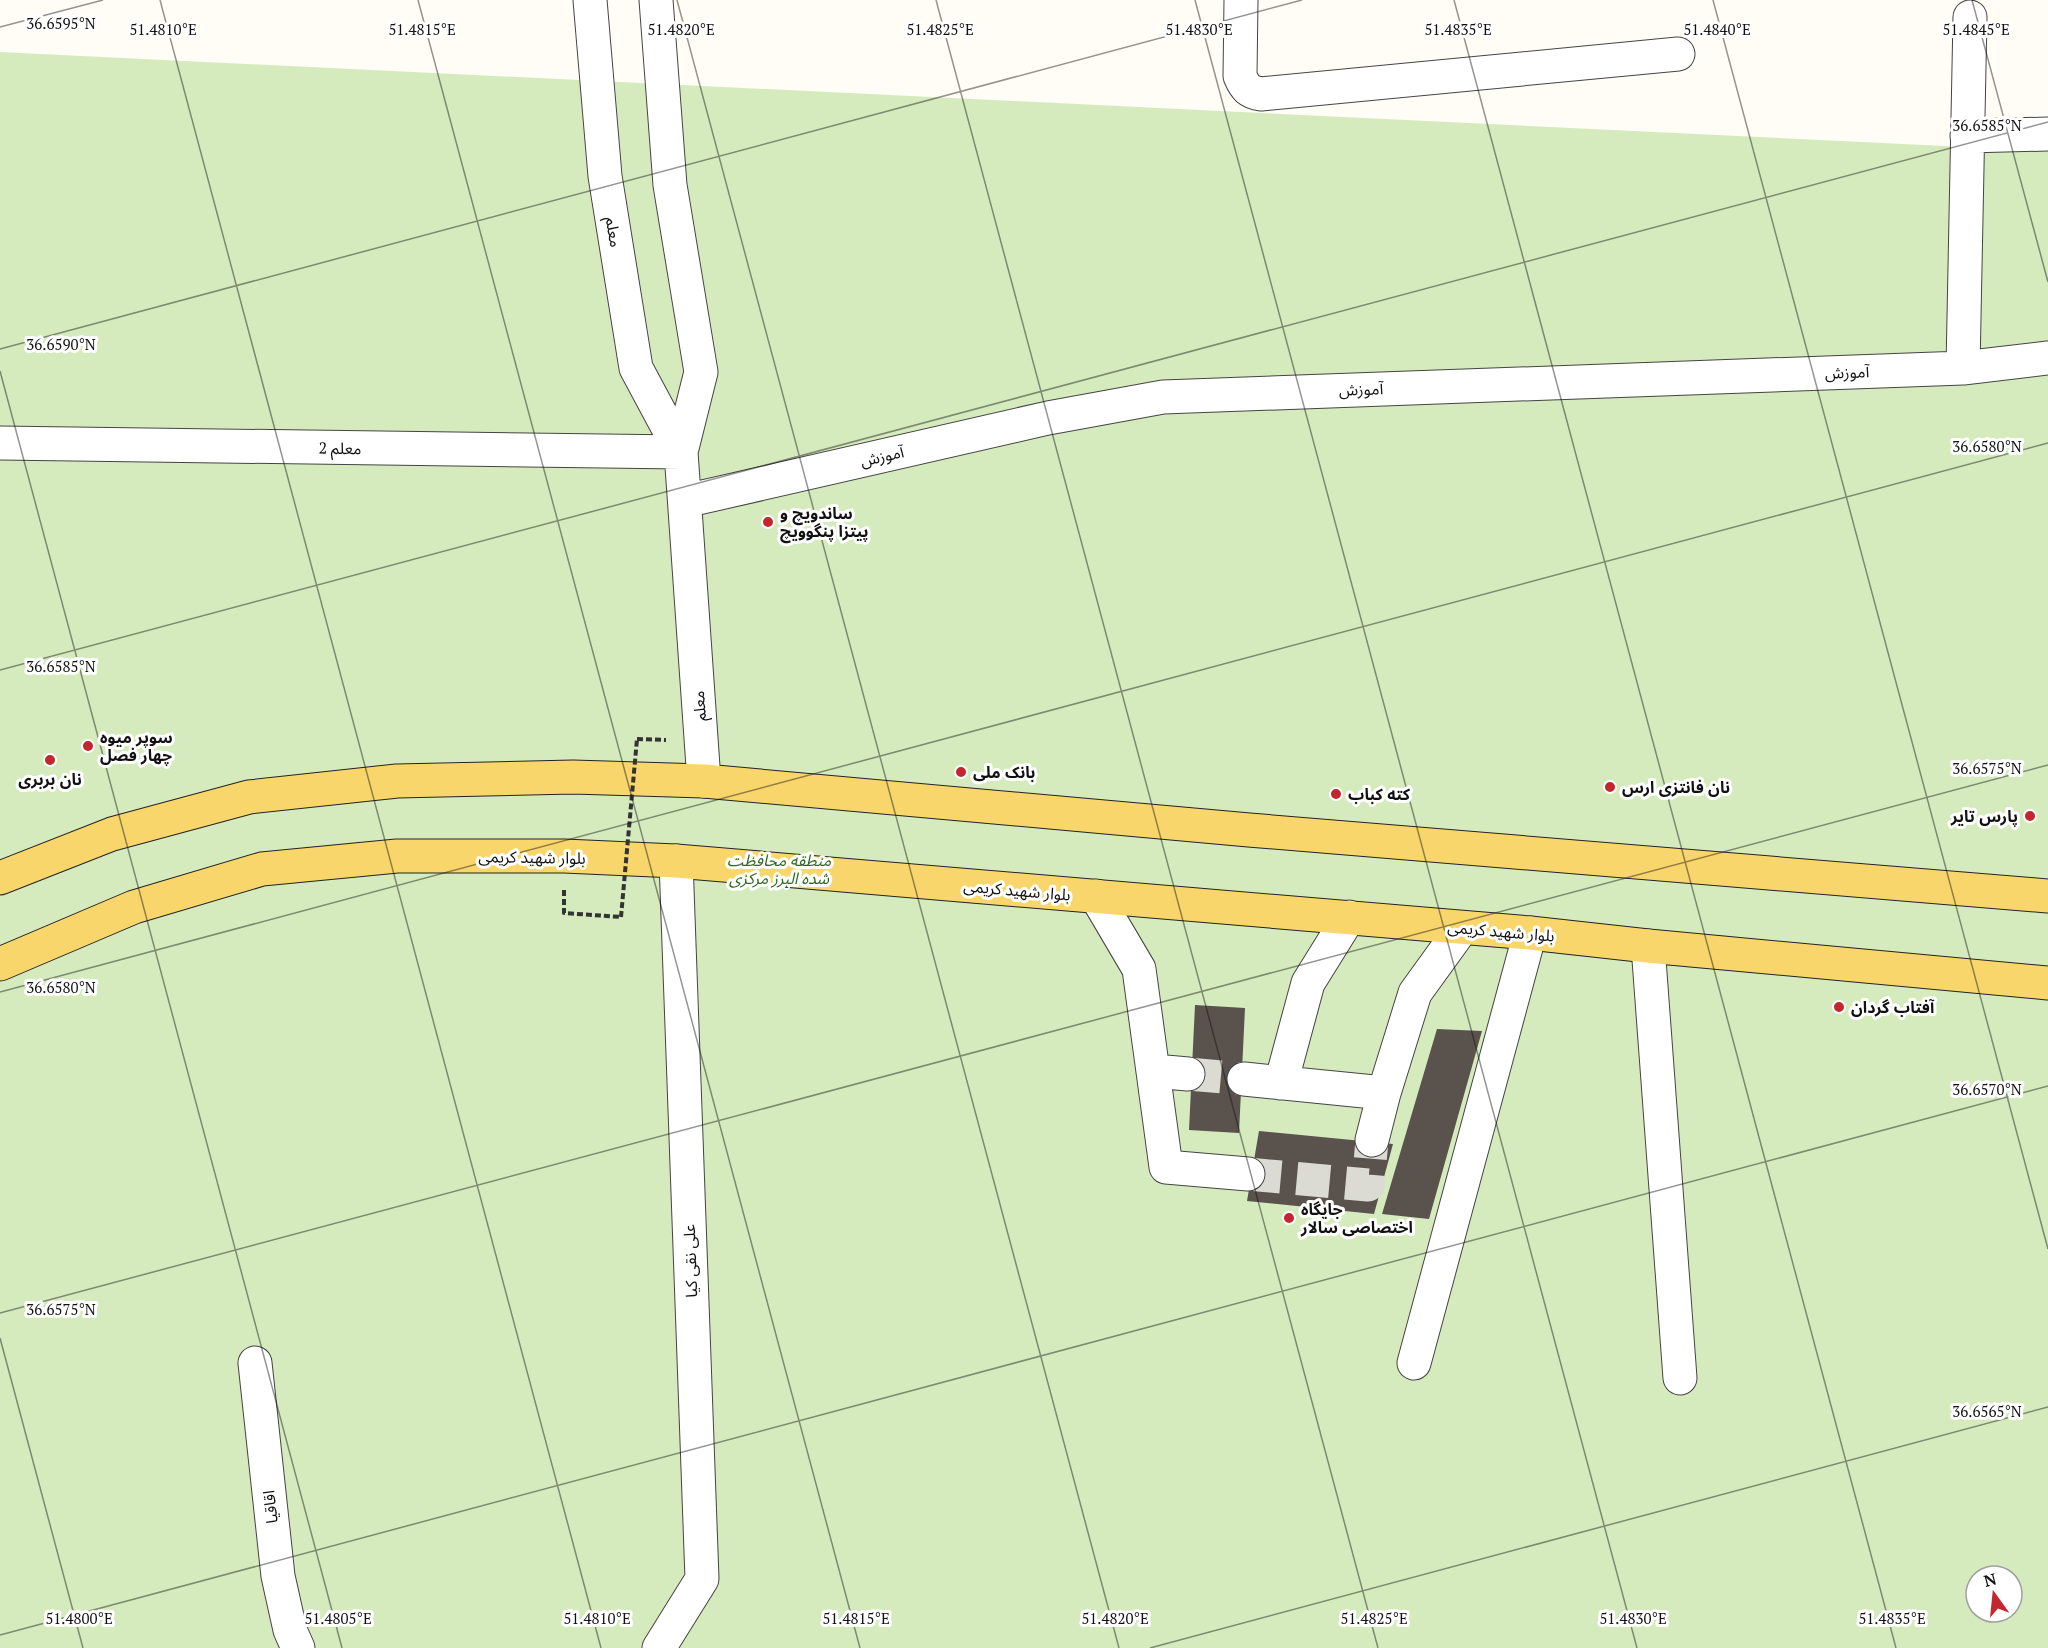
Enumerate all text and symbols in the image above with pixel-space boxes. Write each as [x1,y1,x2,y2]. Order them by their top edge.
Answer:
text: 36.6595°N [26,13,96,33]
text: 51.4810°E [129,19,197,39]
text: 51.4815°E [388,19,456,39]
text: 51.4820°E [647,19,715,39]
text: 51.4825°E [906,19,974,39]
text: 51.4830°E [1165,19,1233,39]
text: 51.4835°E [1424,19,1492,39]
text: 51.4840°E [1683,19,1751,39]
text: 51.4845°E [1942,19,2010,39]
text: 36.6585°N [1952,115,2022,135]
street label: معلم [599,215,627,249]
text: 36.6590°N [26,334,96,354]
street label: آموزش [1824,360,1871,384]
street label: آموزش [1338,377,1385,401]
text: 36.6580°N [1952,436,2022,456]
street label: معلم 2 [318,437,362,461]
street label: آموزش [858,440,907,472]
place label: ساندویچ و پیتزا پنگوویچ [780,502,869,544]
marker: ساندویچ و پیتزا پنگوویچ [761,515,775,529]
text: 36.6585°N [26,656,96,676]
street label: معلم [687,690,713,722]
place label: سوپر ميوه چهار فصل [100,726,173,766]
marker: سوپر ميوه چهار فصل [81,739,95,753]
marker: نان بربری [43,753,57,767]
text: 36.6575°N [1952,758,2022,778]
place label: بانک ملی [973,761,1035,783]
marker: بانک ملی [954,765,968,779]
place label: نان بربری [18,768,82,790]
place label: نان فانتزی ارس [1622,776,1730,798]
marker: نان فانتزی ارس [1603,780,1617,794]
place label: کته کباب [1348,783,1411,805]
marker: کته کباب [1329,787,1343,801]
place label: پارس تایر [1950,805,2018,827]
marker: پارس تایر [2023,809,2037,823]
street label: بلوار شهید کریمی [478,845,586,869]
park label: منطقه محافظت شده البرز مرکزی [727,849,832,889]
street label: بلوار شهید کریمی [962,874,1072,906]
street label: بلوار شهید کریمی [1446,915,1556,947]
text: 36.6580°N [26,977,96,997]
place label: آفتاب گردان [1851,996,1935,1018]
marker: آفتاب گردان [1832,1000,1846,1014]
text: 36.6570°N [1952,1079,2022,1099]
place label: جایگاه اختصاصی سالار [1300,1198,1413,1238]
marker: جایگاه اختصاصی سالار [1282,1211,1296,1225]
street label: علی نقی کیا [678,1224,702,1298]
text: 36.6575°N [26,1299,96,1319]
text: 36.6565°N [1952,1401,2022,1421]
street label: اقاقیا [257,1489,283,1525]
north arrow [1964,1564,2024,1624]
text: N [1981,1567,1999,1592]
text: 51.4800°E [45,1608,113,1628]
text: 51.4805°E [304,1608,372,1628]
text: 51.4810°E [563,1608,631,1628]
text: 51.4815°E [822,1608,890,1628]
text: 51.4820°E [1081,1608,1149,1628]
text: 51.4825°E [1340,1608,1408,1628]
text: 51.4830°E [1599,1608,1667,1628]
text: 51.4835°E [1858,1608,1926,1628]

